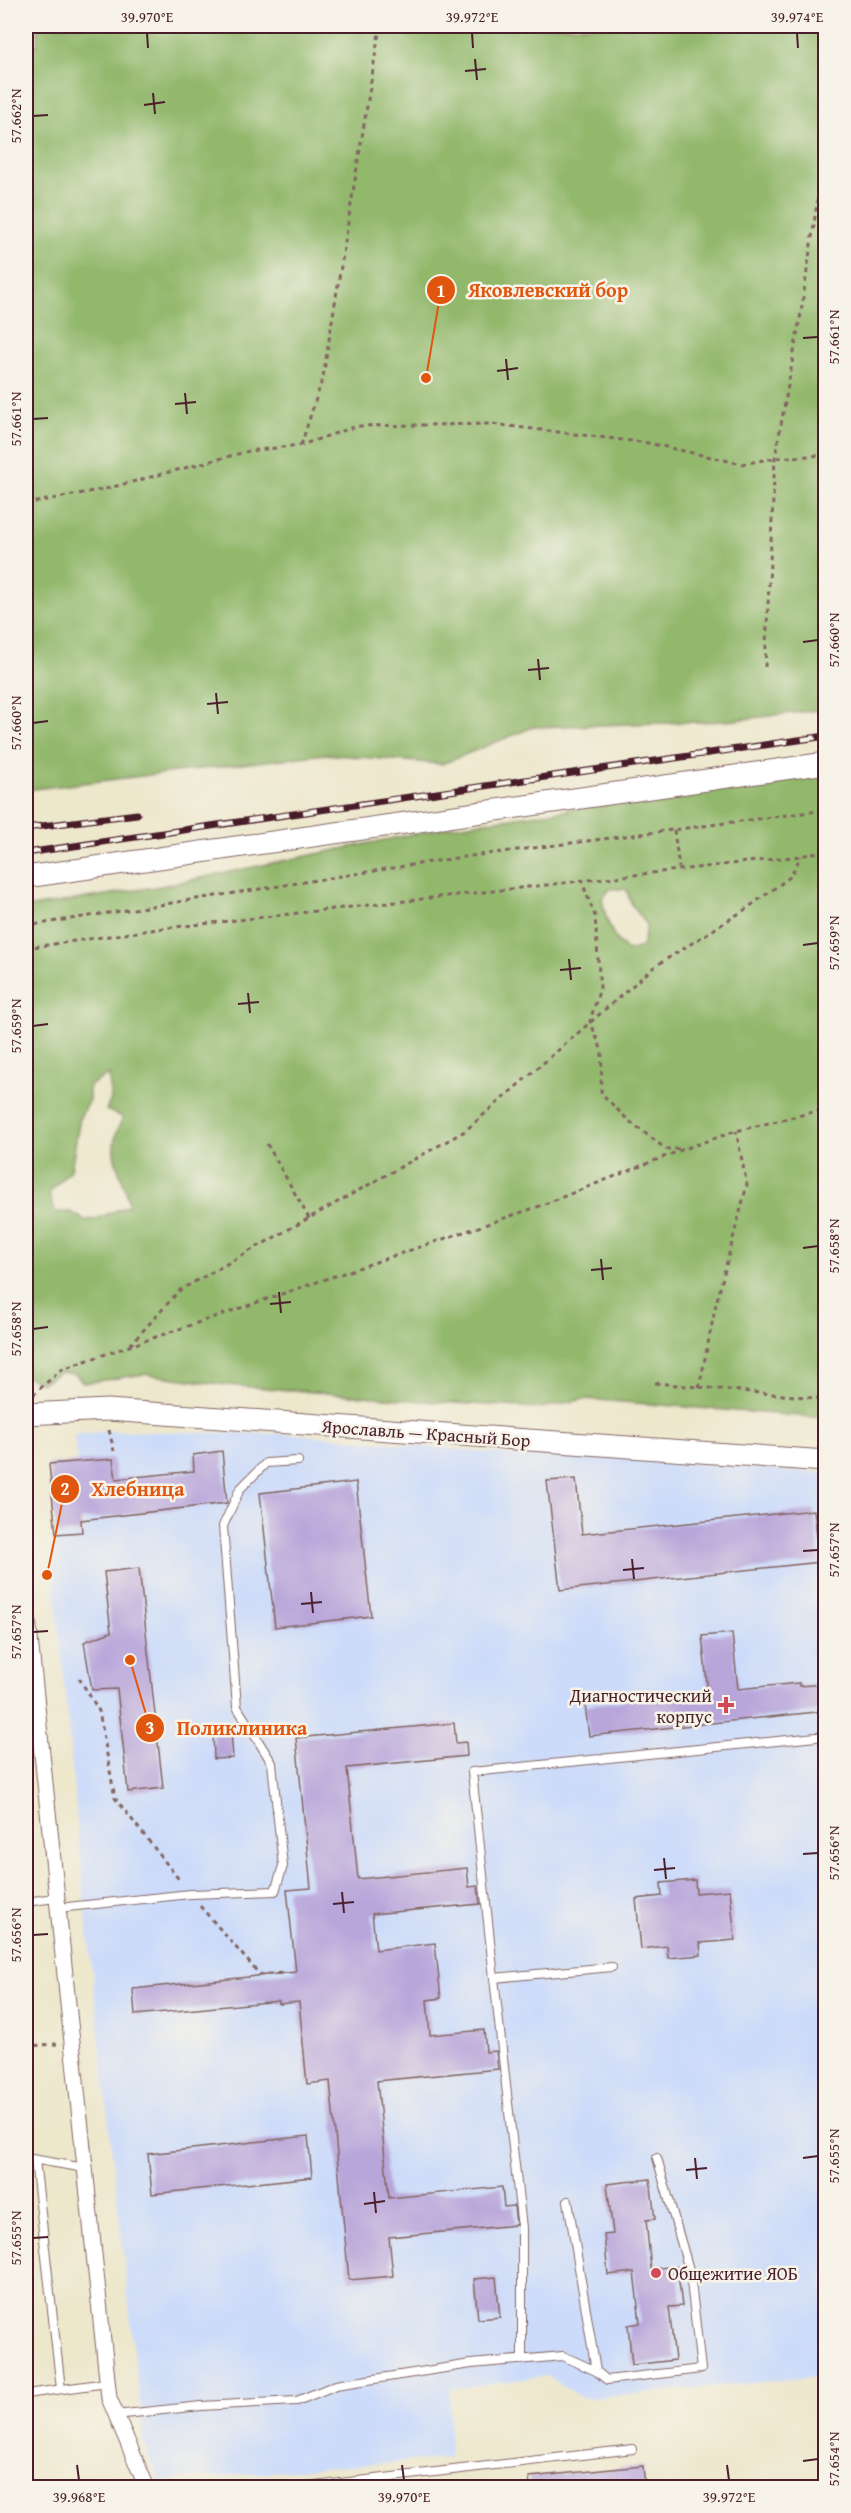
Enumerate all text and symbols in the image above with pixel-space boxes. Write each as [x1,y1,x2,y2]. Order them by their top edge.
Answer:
text: 39.970°E [121,6,174,27]
text: 39.972°E [446,6,499,27]
text: 39.974°E [771,6,824,27]
text: 57.662°N [5,88,26,143]
callout: Яковлевский бор [426,271,640,309]
text: Яковлевский бор [467,275,628,304]
text: 1 [436,277,446,304]
text: 57.661°N [823,309,844,364]
text: 57.661°N [5,391,26,446]
text: 57.660°N [823,612,844,667]
text: 57.660°N [5,695,26,750]
text: 57.659°N [823,915,844,970]
text: 57.659°N [5,998,26,1053]
text: 57.658°N [823,1218,844,1273]
text: 57.658°N [5,1301,26,1356]
street label: Ярославль — Красный Бор [320,1412,532,1454]
callout: Хлебница [50,1470,196,1508]
text: Хлебница [92,1474,185,1503]
text: 2 [60,1475,70,1502]
text: 57.657°N [823,1522,844,1577]
text: 57.657°N [5,1604,26,1659]
place label: Диагностический корпус [569,1682,712,1730]
marker: Диагностический корпус [717,1696,735,1714]
callout: Поликлиника [135,1709,319,1747]
text: Поликлиника [177,1713,308,1742]
text: 3 [145,1714,155,1741]
text: 57.656°N [823,1825,844,1880]
text: 57.656°N [5,1907,26,1962]
text: 57.655°N [823,2128,844,2183]
text: 57.655°N [5,2210,26,2265]
place label: Общежитие ЯОБ [668,2260,798,2287]
marker: Общежитие ЯОБ [649,2266,663,2280]
text: 57.654°N [823,2431,844,2486]
text: 39.968°E [53,2486,106,2507]
text: 39.970°E [378,2486,431,2507]
text: 39.972°E [703,2486,756,2507]

